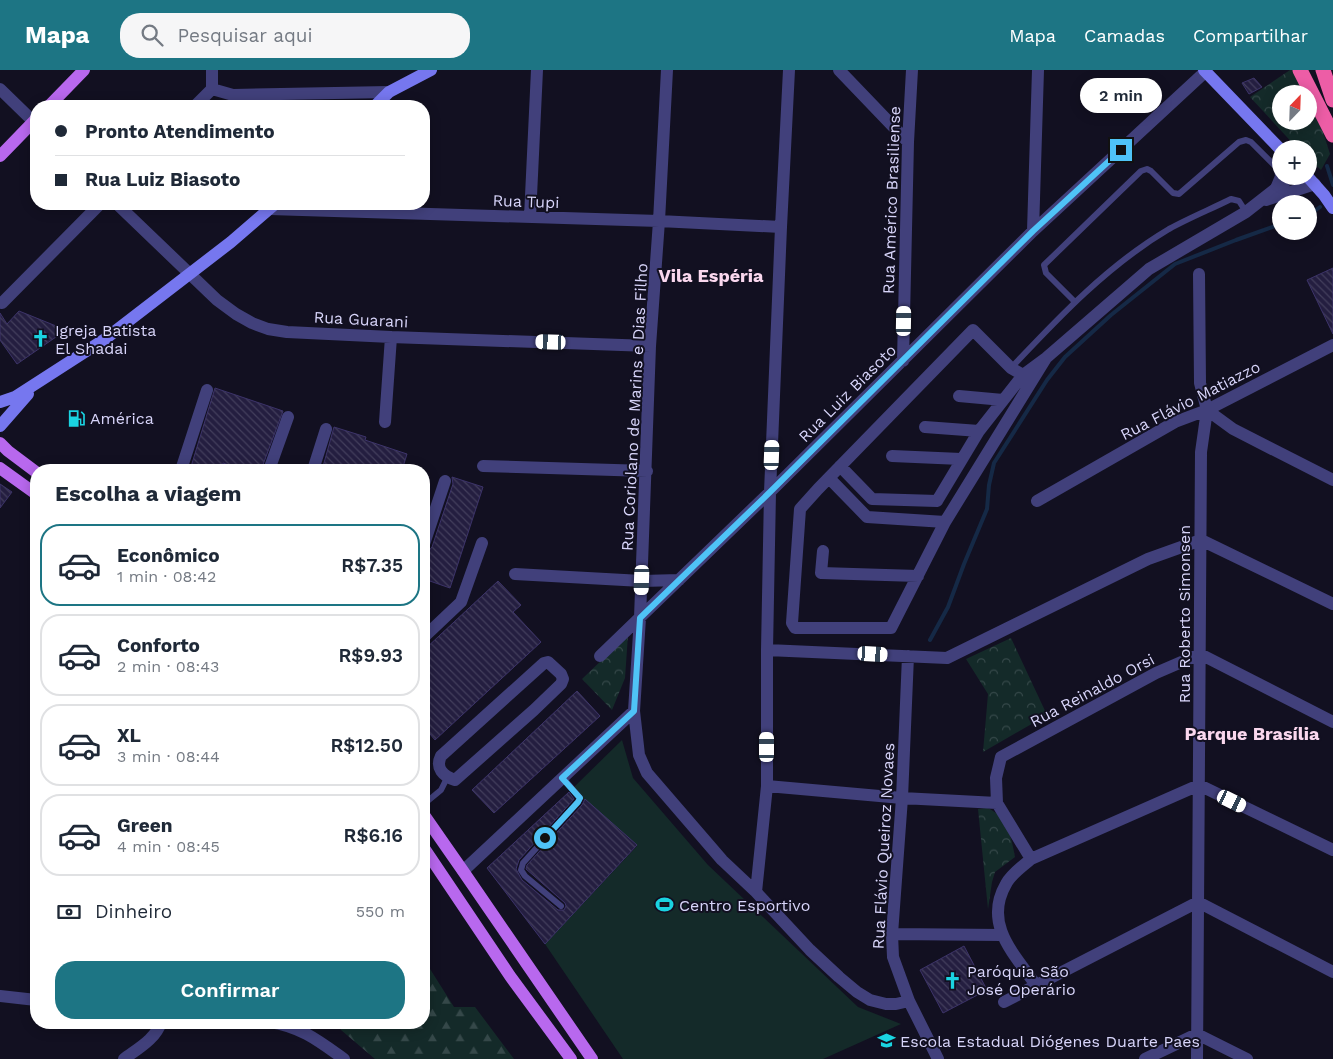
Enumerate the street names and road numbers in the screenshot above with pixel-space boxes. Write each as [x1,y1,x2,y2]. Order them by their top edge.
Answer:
street label: Rua Américo Brasiliense [879,106,904,294]
street label: Rua Tupi [492,191,560,212]
street label: Rua Coriolano de Marins e Dias Filho [617,263,652,551]
street label: Rua Guarani [313,308,409,331]
street label: Rua Luiz Biasoto [795,341,900,446]
street label: Rua Flávio Matiazzo [1117,357,1263,444]
street label: Rua Roberto Simonsen [1175,525,1194,703]
street label: Rua Reinaldo Orsi [1027,650,1158,731]
street label: Rua Flávio Queiroz Novaes [869,742,898,950]

